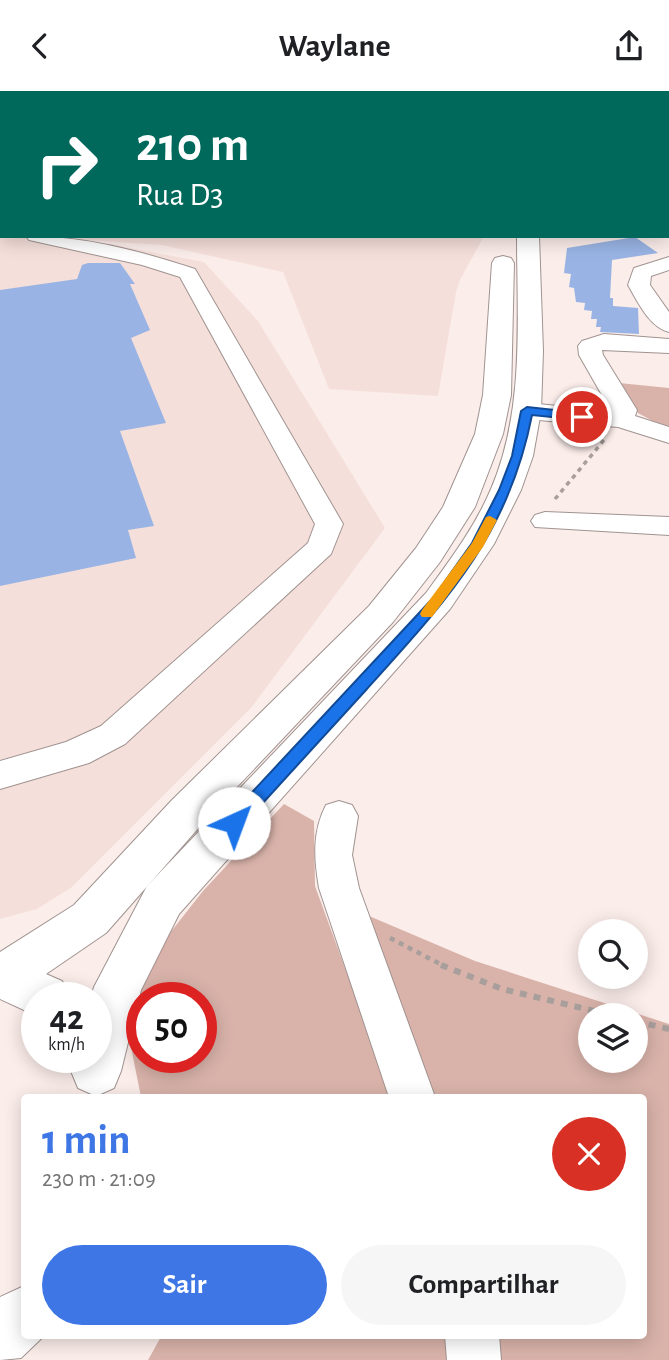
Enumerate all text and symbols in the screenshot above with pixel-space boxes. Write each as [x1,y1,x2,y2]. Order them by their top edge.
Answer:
icon: back [21,27,59,65]
icon: share [610,27,648,65]
text: Waylane [278,30,391,62]
icon: right [21,119,112,210]
text: 210 m [136,121,249,170]
text: Rua D3 [136,179,223,211]
pin [552,387,612,447]
icon: arrive [563,398,601,436]
position arrow [197,786,271,860]
map controls [578,919,648,1073]
button: search [578,919,648,989]
speed limit sign: 50 [126,982,217,1073]
text: 42 [49,1001,84,1036]
button: layers [578,1003,648,1073]
text: km/h [48,1036,85,1054]
button: close [552,1117,626,1191]
text: 1 min [42,1119,131,1161]
text: 230 m · 21:09 [42,1168,156,1191]
button: Sair [42,1245,327,1325]
button: Compartilhar [341,1245,626,1325]

